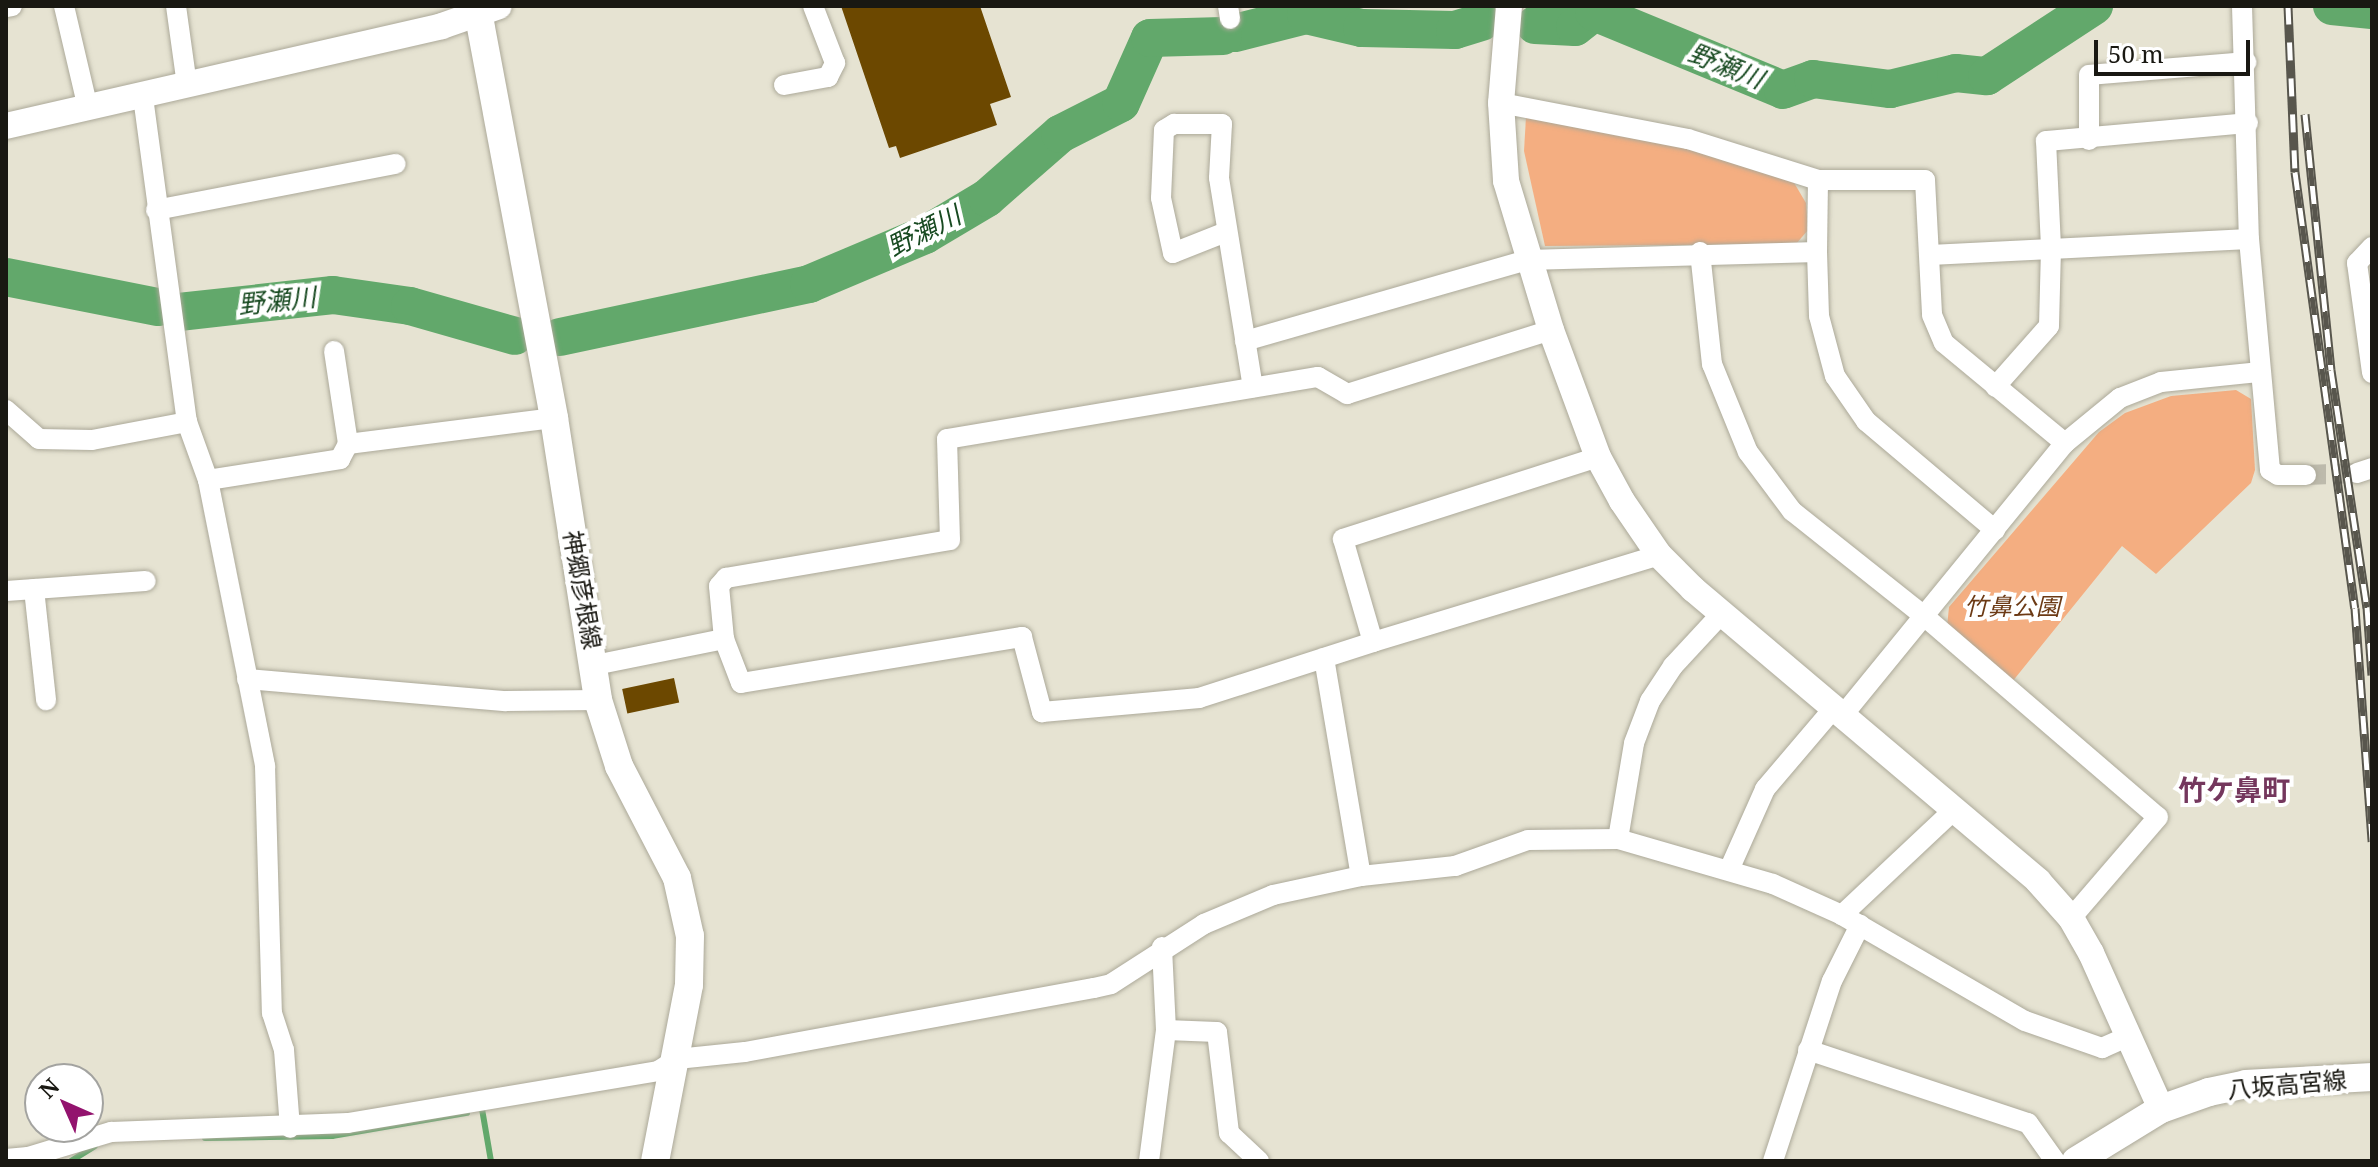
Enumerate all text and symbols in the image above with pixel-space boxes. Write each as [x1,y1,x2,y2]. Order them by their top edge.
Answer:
scale bar [2098,24,2254,74]
water label: 野瀬川 [1684,37,1768,95]
text: 50 m [2108,37,2164,70]
water label: 野瀬川 [882,199,966,263]
water label: 野瀬川 [237,281,317,321]
street label: 神郷彦根線 [558,528,608,652]
park label: 竹鼻公園 [1964,592,2060,620]
district label: 竹ケ鼻町 [2178,772,2290,806]
north arrow [24,1063,104,1143]
street label: 八坂高宮線 [2226,1064,2348,1104]
text: N [32,1071,65,1104]

